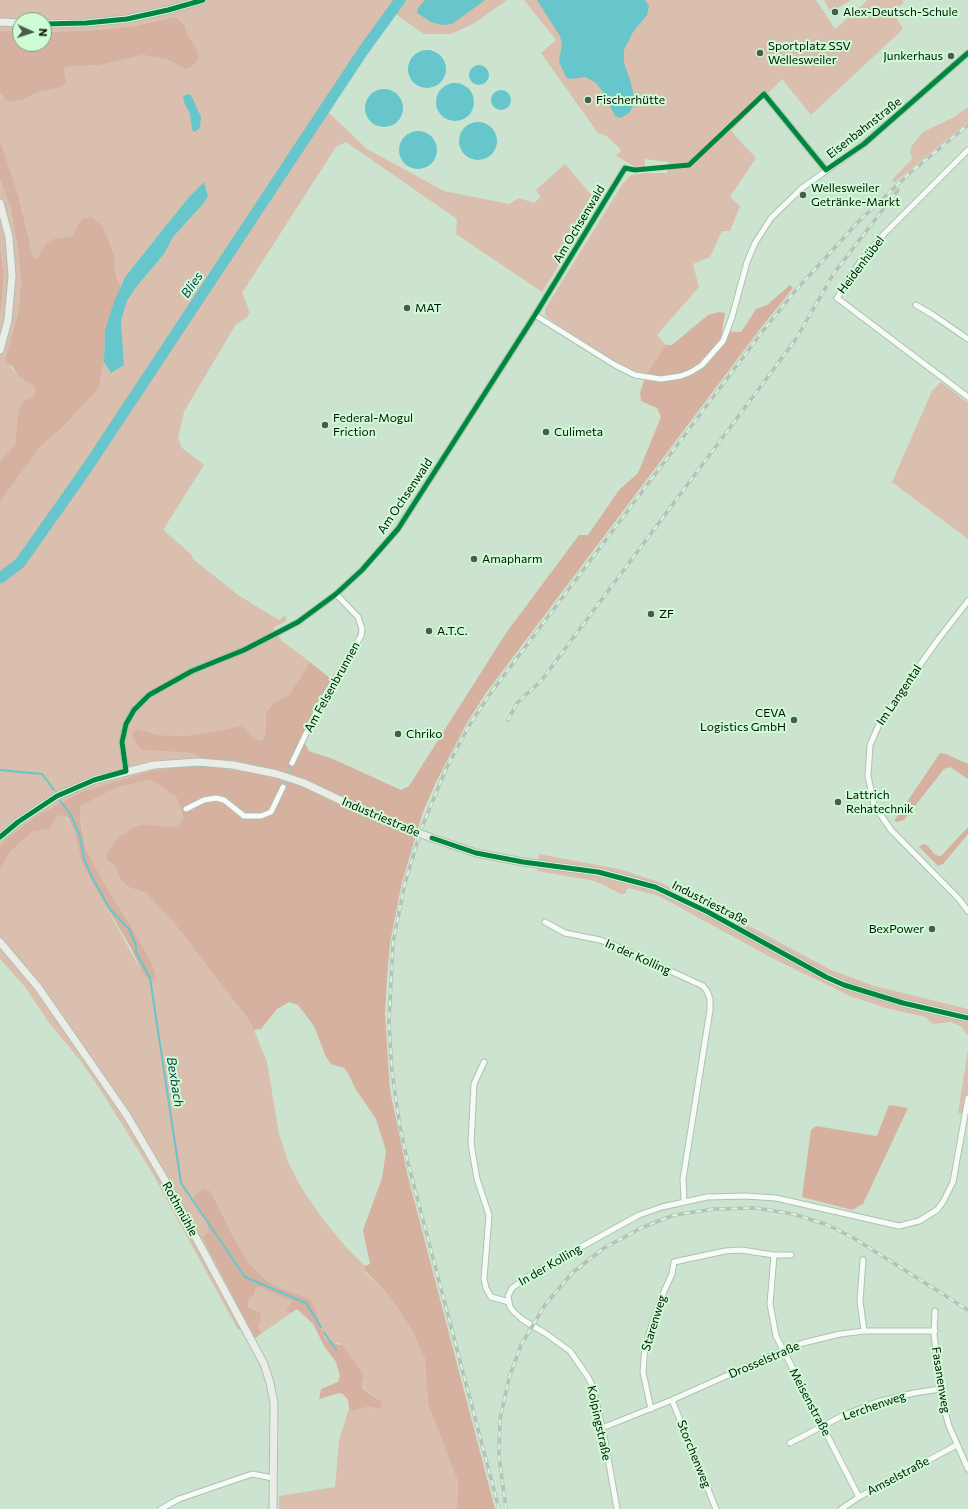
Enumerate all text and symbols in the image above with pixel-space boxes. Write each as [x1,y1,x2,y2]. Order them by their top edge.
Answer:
place label: Alex-Deutsch-Schule [843,5,958,19]
marker: Alex-Deutsch-Schule [830,7,840,17]
north arrow [12,12,52,52]
text: N [37,28,50,37]
place label: Sportplatz SSV Wellesweiler [768,39,851,67]
marker: Sportplatz SSV Wellesweiler [755,48,765,58]
place label: Junkerhaus [883,49,943,63]
marker: Junkerhaus [946,51,956,61]
place label: Fischerhütte [596,93,665,107]
street label: Eisenbahnstraße [824,94,904,162]
marker: Fischerhütte [583,95,593,105]
place label: Wellesweiler Getränke-Markt [811,181,900,209]
street label: Am Ochsenwald [550,183,608,265]
marker: Wellesweiler Getränke-Markt [798,190,808,200]
street label: Heidenhübel [835,233,887,297]
water label: Blies [178,269,206,301]
place label: MAT [415,301,441,315]
marker: MAT [402,303,412,313]
place label: Federal-Mogul Friction [333,411,413,439]
marker: Federal-Mogul Friction [320,420,330,430]
place label: Culimeta [554,425,603,439]
marker: Culimeta [541,427,551,437]
street label: Am Ochsenwald [374,456,436,536]
place label: Amapharm [482,552,543,566]
marker: Amapharm [469,554,479,564]
place label: ZF [659,607,674,621]
marker: ZF [646,609,656,619]
place label: A.T.C. [437,624,468,638]
marker: A.T.C. [424,626,434,636]
street label: Am Felsenbrunnen [301,639,363,735]
street label: Im Langental [873,662,925,728]
place label: CEVA Logistics GmbH [700,706,786,734]
marker: CEVA Logistics GmbH [789,715,799,725]
place label: Chriko [406,727,442,741]
marker: Chriko [393,729,403,739]
place label: Lattrich Rehatechnik [846,788,914,816]
street label: Industriestraße [340,794,422,840]
marker: Lattrich Rehatechnik [833,797,843,807]
street label: Industriestraße [670,878,750,928]
place label: BexPower [869,922,924,936]
marker: BexPower [927,924,937,934]
street label: In der Kolling [603,936,673,978]
water label: Bexbach [163,1056,187,1108]
street label: Rothmühle [159,1179,201,1239]
street label: In der Kolling [516,1241,584,1289]
street label: Starenweg [639,1293,669,1353]
street label: Drosselstraße [726,1339,802,1381]
street label: Fasanenweg [929,1346,953,1414]
street label: Meisenstraße [786,1366,834,1438]
street label: Kolpingstraße [584,1384,614,1462]
street label: Lerchenweg [841,1388,907,1424]
street label: Storchenweg [674,1418,714,1490]
street label: Amselstraße [864,1454,932,1498]

